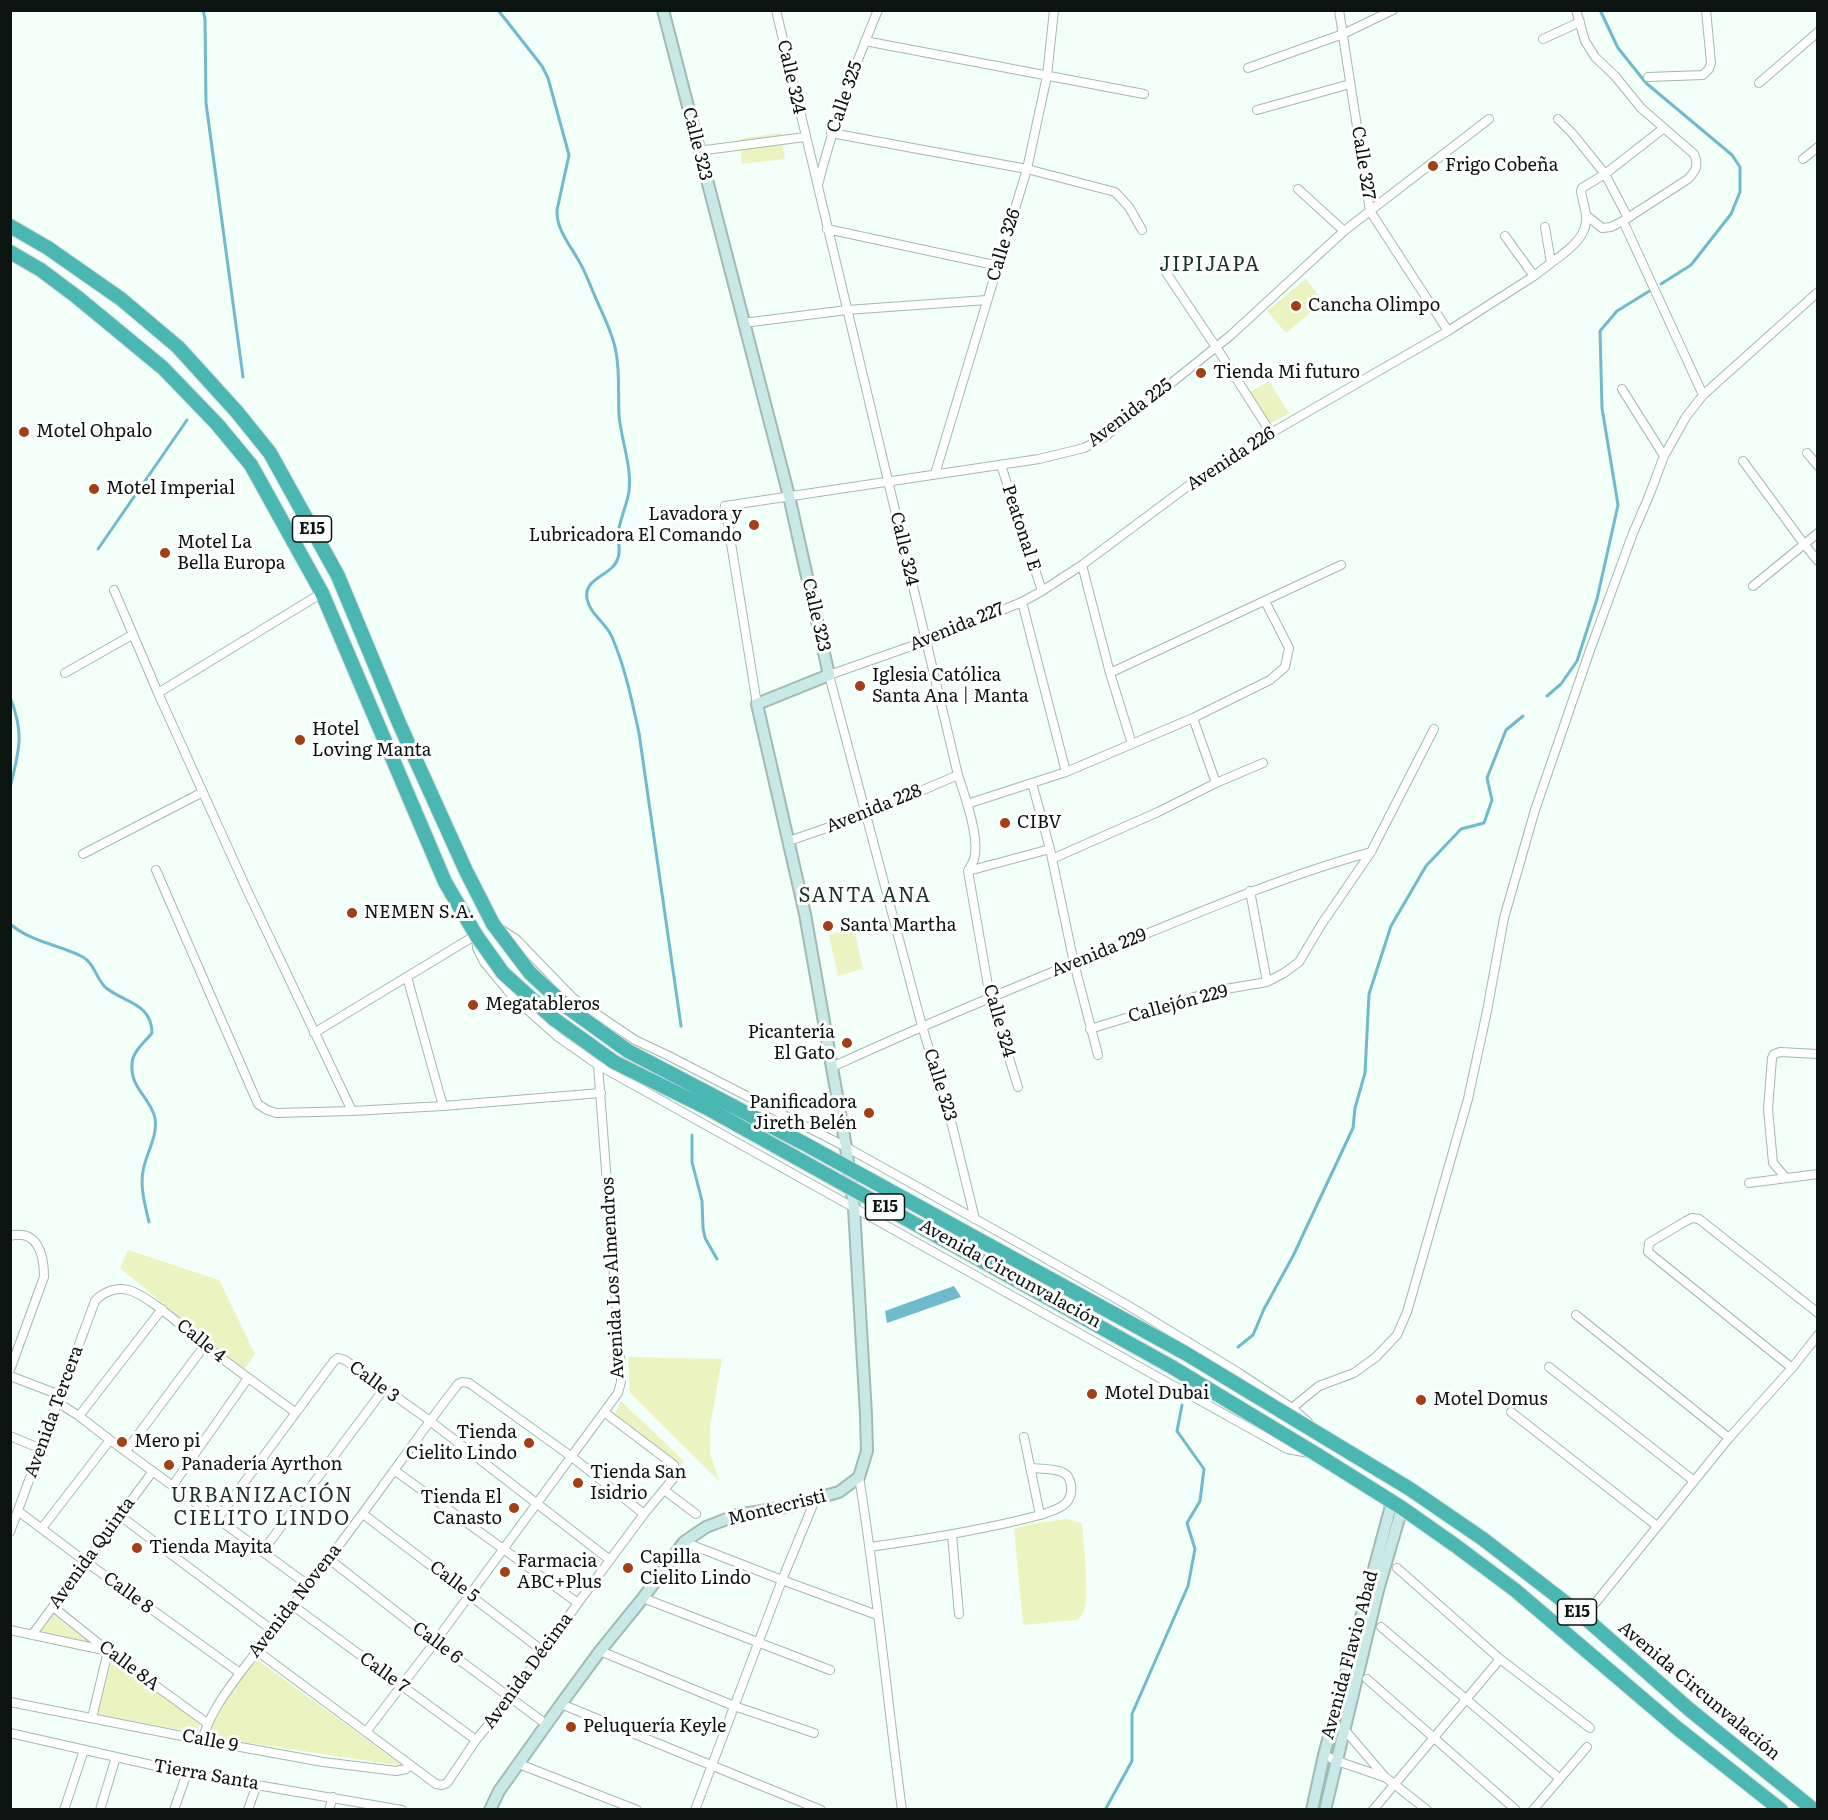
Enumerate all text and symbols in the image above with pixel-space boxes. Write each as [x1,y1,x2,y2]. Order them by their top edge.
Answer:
street label: Calle 324 [772,38,810,116]
street label: Calle 325 [823,58,867,136]
street label: Calle 323 [677,105,717,183]
street label: Calle 327 [1347,125,1379,201]
place label: Frigo Cobeña [1445,155,1558,177]
marker: Frigo Cobeña [1426,159,1440,173]
street label: Calle 326 [983,206,1025,284]
district label: JIPIJAPA [1159,253,1261,277]
place label: Cancha Olimpo [1308,295,1440,317]
marker: Cancha Olimpo [1289,299,1303,313]
place label: Tienda Mi futuro [1213,362,1360,384]
marker: Tienda Mi futuro [1194,366,1208,380]
street label: Avenida 225 [1083,374,1177,452]
place label: Motel Ohpalo [36,421,152,443]
street label: Avenida 226 [1183,422,1279,496]
marker: Motel Ohpalo [17,425,31,439]
place label: Motel Imperial [106,478,235,500]
marker: Motel Imperial [87,482,101,496]
street label: Peatonal E [997,482,1045,574]
place label: Lavadora y Lubricadora El Comando [529,504,742,546]
street label: Calle 324 [885,510,923,588]
road number: E15 [292,516,332,542]
marker: Lavadora y Lubricadora El Comando [747,518,761,532]
place label: Motel La Bella Europa [177,532,286,574]
marker: Motel La Bella Europa [158,546,172,560]
street label: Calle 323 [797,576,835,654]
street label: Avenida 227 [906,598,1008,656]
place label: Iglesia Católica Santa Ana | Manta [872,665,1029,708]
marker: Iglesia Católica Santa Ana | Manta [853,679,867,693]
place label: Hotel Loving Manta [312,719,431,762]
marker: Hotel Loving Manta [293,733,307,747]
street label: Avenida 228 [823,780,925,838]
place label: CIBV [1017,812,1062,834]
marker: CIBV [998,816,1012,830]
district label: SANTA ANA [798,884,932,908]
place label: NEMEN S.A. [364,902,475,924]
marker: NEMEN S.A. [345,906,359,920]
place label: Santa Martha [840,915,956,937]
marker: Santa Martha [821,919,835,933]
street label: Avenida 229 [1048,924,1150,982]
street label: Callejón 229 [1126,980,1230,1028]
street label: Calle 324 [978,982,1020,1060]
place label: Megatableros [485,994,600,1016]
marker: Megatableros [466,998,480,1012]
place label: Picantería El Gato [748,1022,835,1064]
marker: Picantería El Gato [840,1036,854,1050]
street label: Calle 323 [919,1046,961,1124]
place label: Panificadora Jireth Belén [749,1092,857,1134]
marker: Panificadora Jireth Belén [862,1106,876,1120]
street label: Avenida Los Almendros [597,1177,629,1379]
road number: E15 [866,1194,904,1220]
street label: Avenida Circunvalación [915,1215,1105,1333]
street label: Calle 4 [172,1315,230,1367]
street label: Avenida Tercera [20,1343,88,1481]
street label: Calle 3 [345,1357,403,1407]
place label: Motel Dubai [1104,1383,1209,1405]
marker: Motel Dubai [1085,1387,1099,1401]
place label: Motel Domus [1433,1389,1548,1411]
marker: Motel Domus [1414,1393,1428,1407]
place label: Tienda Cielito Lindo [406,1422,517,1464]
place label: Mero pi [134,1431,200,1453]
marker: Mero pi [115,1435,129,1449]
marker: Tienda Cielito Lindo [522,1436,536,1450]
place label: Panadería Ayrthon [181,1454,343,1476]
marker: Panadería Ayrthon [162,1458,176,1472]
place label: Tienda San Isidrio [590,1462,686,1504]
marker: Tienda San Isidrio [571,1476,585,1490]
district label: URBANIZACIÓN CIELITO LINDO [171,1484,353,1531]
street label: Montecristi [726,1485,828,1531]
place label: Tienda El Canasto [420,1487,502,1530]
street label: Avenida Quinta [44,1493,140,1613]
marker: Tienda El Canasto [507,1501,521,1515]
place label: Tienda Mayita [149,1537,272,1559]
street label: Avenida Novena [244,1540,346,1662]
marker: Tienda Mayita [130,1541,144,1555]
place label: Capilla Cielito Lindo [640,1547,751,1590]
place label: Farmacia ABC+Plus [517,1551,601,1594]
street label: Calle 5 [425,1557,483,1607]
marker: Capilla Cielito Lindo [621,1561,635,1575]
marker: Farmacia ABC+Plus [498,1565,512,1579]
street label: Calle 8 [99,1568,157,1618]
street label: Avenida Flavio Abad [1317,1568,1383,1742]
road number: E15 [1558,1599,1596,1625]
street label: Avenida Décima [479,1609,577,1733]
street label: Calle 6 [408,1617,466,1669]
street label: Avenida Circunvalación [1614,1617,1784,1765]
street label: Calle 8A [95,1636,163,1696]
street label: Calle 7 [355,1648,413,1698]
place label: Peluquería Keyle [583,1716,726,1738]
marker: Peluquería Keyle [564,1720,578,1734]
street label: Calle 9 [180,1725,240,1757]
street label: Tierra Santa [152,1755,260,1795]

